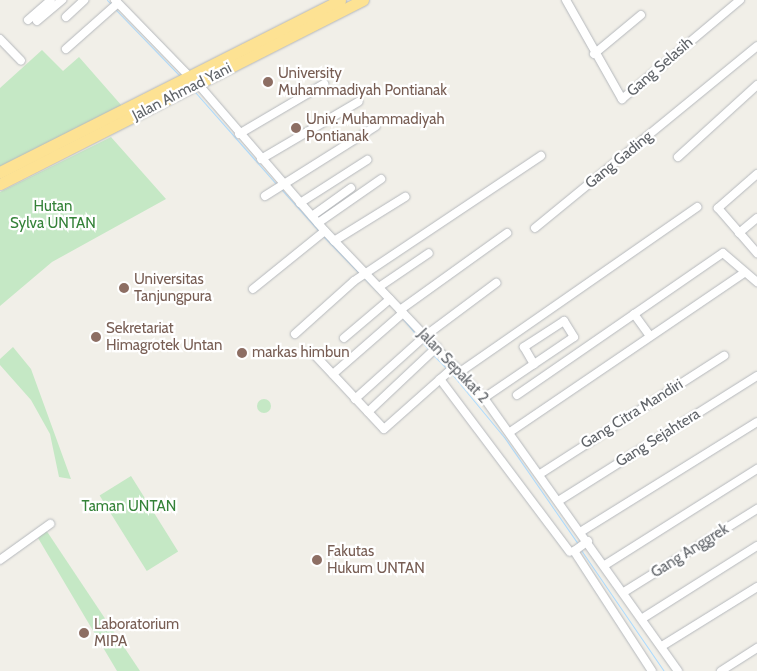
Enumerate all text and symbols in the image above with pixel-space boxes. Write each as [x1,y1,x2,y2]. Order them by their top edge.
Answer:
street label: Gang Selasih [623,34,697,100]
street label: Jalan Ahmad Yani [129,59,235,125]
place label: University Muhammadiyah Pontianak [278,64,447,99]
marker: University Muhammadiyah Pontianak [262,76,274,88]
place label: Univ. Muhammadiyah Pontianak [306,110,445,145]
marker: Univ. Muhammadiyah Pontianak [290,122,302,134]
street label: Gang Gading [582,127,656,193]
park label: Hutan Sylva UNTAN [10,197,96,232]
place label: Universitas Tanjungpura [134,270,212,305]
marker: Universitas Tanjungpura [118,282,130,294]
place label: Sekretariat Himagrotek Untan [106,319,222,354]
street label: Jalan Sepakat 2 [414,325,492,407]
marker: Sekretariat Himagrotek Untan [90,331,102,343]
place label: markas himbun [252,344,350,362]
marker: markas himbun [236,347,248,359]
street label: Gang Citra Mandiri [578,375,686,453]
street label: Gang Sejahtera [613,405,703,471]
park label: Taman UNTAN [82,498,176,516]
street label: Gang Anggrek [648,520,732,582]
place label: Fakutas Hukum UNTAN [327,542,425,577]
marker: Fakutas Hukum UNTAN [311,554,323,566]
place label: Laboratorium MIPA [94,615,179,650]
marker: Laboratorium MIPA [78,627,90,639]

